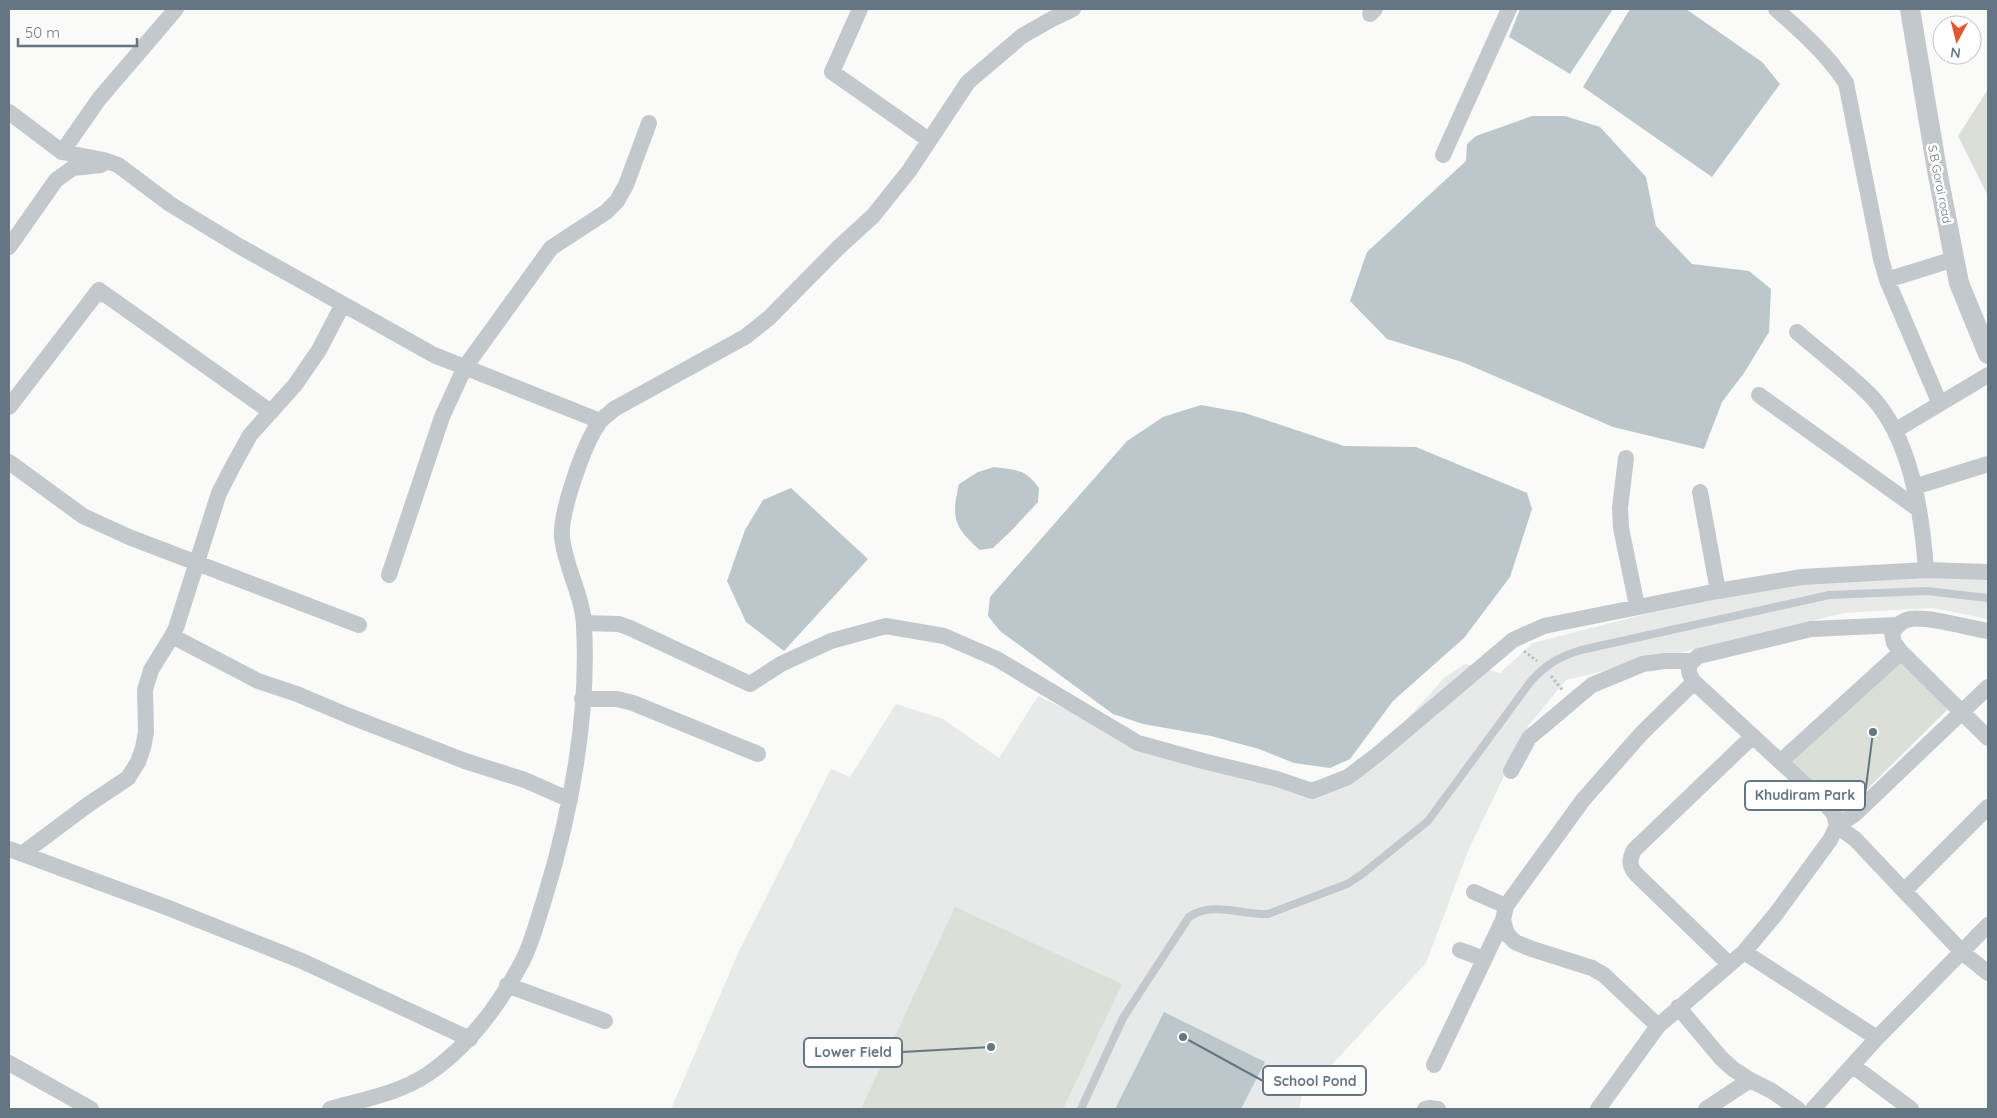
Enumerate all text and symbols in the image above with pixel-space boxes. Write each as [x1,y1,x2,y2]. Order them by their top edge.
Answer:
scale bar [18,15,136,47]
north arrow [1932,15,1982,65]
text: 50 m [25,23,60,42]
text: N [1949,43,1962,62]
street label: S.B Gorai road [1925,144,1955,224]
callout: Khudiram Park [1745,781,1865,810]
text: Khudiram Park [1755,786,1855,804]
callout: Lower Field [804,1038,902,1067]
text: Lower Field [814,1043,892,1061]
callout: School Pond [1263,1066,1366,1095]
text: School Pond [1273,1072,1357,1090]

